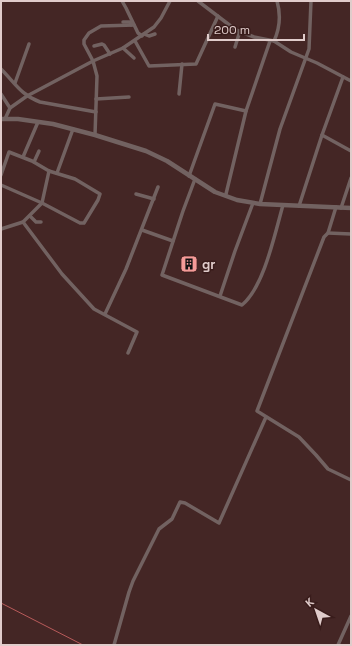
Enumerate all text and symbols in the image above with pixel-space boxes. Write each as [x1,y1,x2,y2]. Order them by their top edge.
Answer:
scale bar [208,16,304,42]
text: 200 m [214,22,250,38]
building icon: gr [179,254,199,274]
place label: gr [202,256,215,273]
north arrow [296,590,336,630]
text: K [302,595,317,610]

